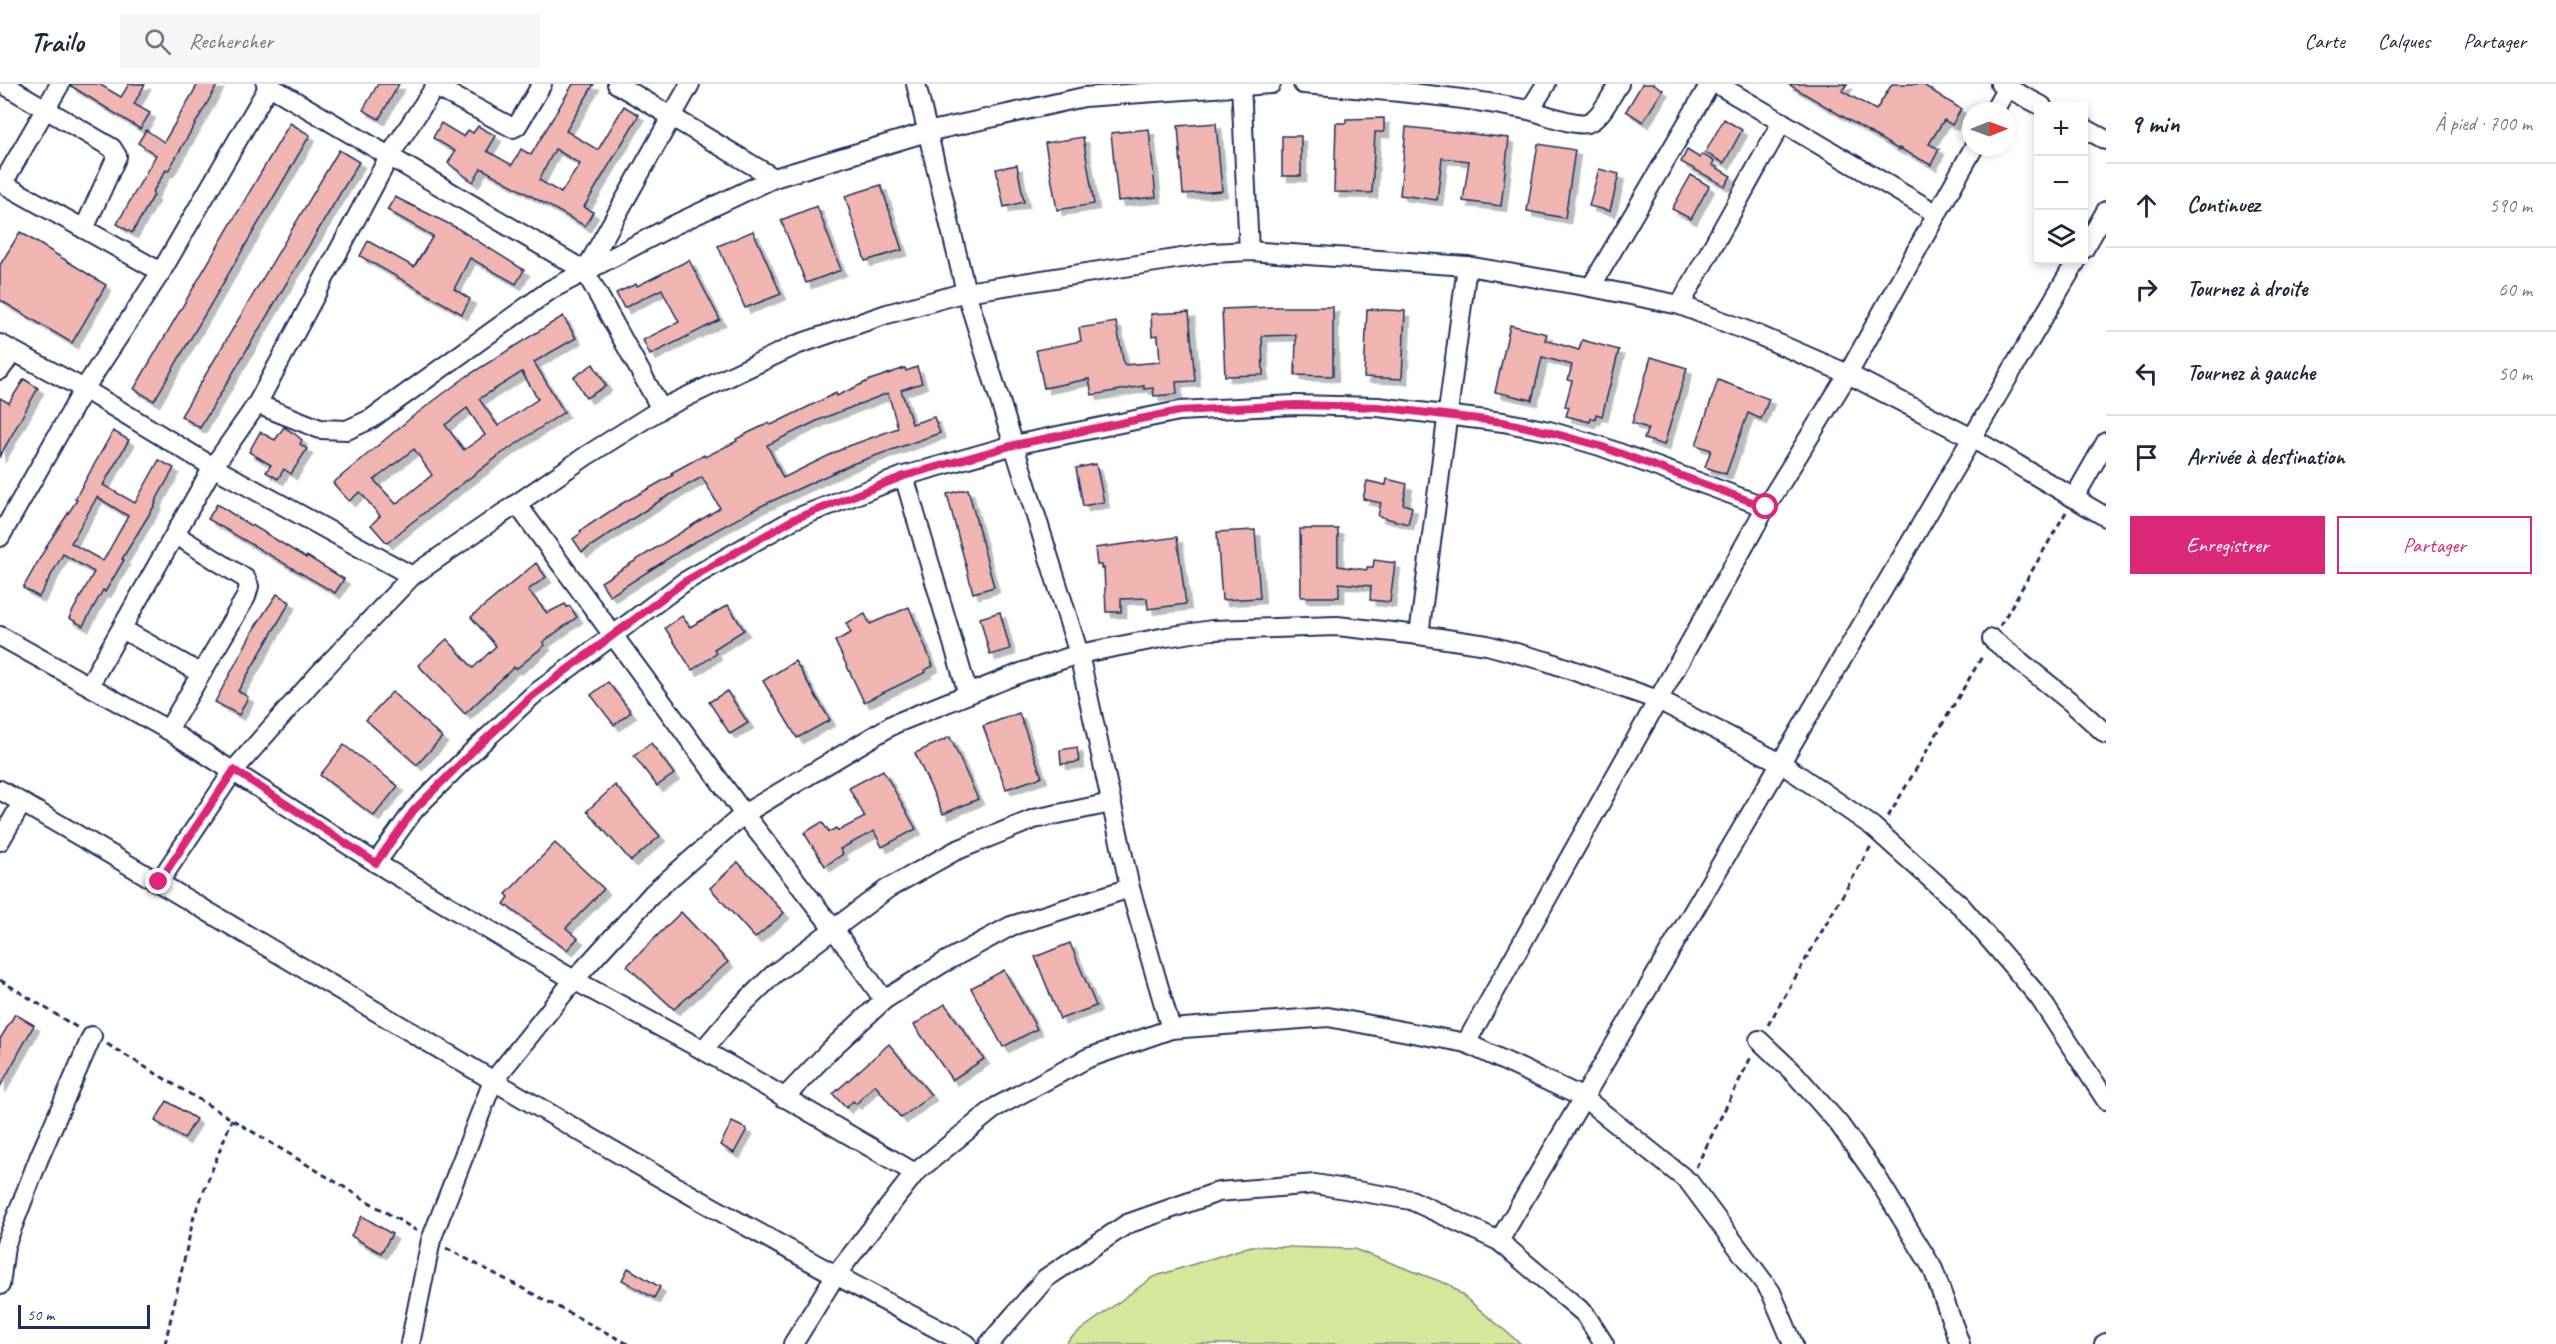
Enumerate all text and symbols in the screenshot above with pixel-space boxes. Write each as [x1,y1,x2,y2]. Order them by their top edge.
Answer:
search box [120,14,540,68]
text: Trailo [30,24,84,59]
icon: search [141,25,174,58]
text: Rechercher [189,27,273,55]
text: Carte [2304,28,2345,54]
text: Calques [2378,28,2430,54]
text: Partager [2463,28,2526,54]
north arrow [1962,102,2016,156]
map controls [2034,102,2088,264]
button: + [2034,102,2088,156]
text: 9 min [2130,107,2180,140]
text: À pied · 700 m [2435,111,2532,136]
button: − [2034,156,2088,210]
icon: ahead [2130,189,2163,222]
text: Continuez [2187,191,2260,219]
text: 590 m [2489,193,2532,218]
button: layers [2034,210,2088,264]
icon: right [2130,273,2163,306]
text: Tournez à droite [2187,275,2307,303]
text: 60 m [2498,277,2532,302]
icon: left [2130,357,2163,390]
text: Tournez à gauche [2187,359,2315,387]
text: 50 m [2498,361,2532,386]
icon: arrive [2130,441,2163,474]
text: Arrivée à destination [2187,443,2345,471]
route start [1752,493,1778,519]
button: Enregistrer [2130,516,2325,574]
button: Partager [2337,516,2532,574]
route end [145,868,171,894]
scale bar [18,1302,150,1330]
text: 50 m [27,1305,54,1325]

